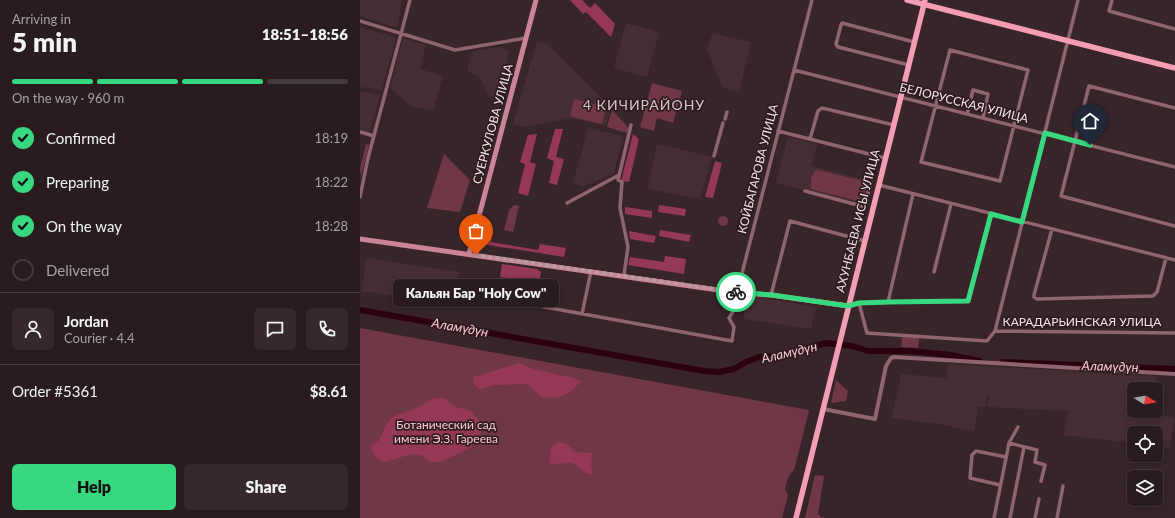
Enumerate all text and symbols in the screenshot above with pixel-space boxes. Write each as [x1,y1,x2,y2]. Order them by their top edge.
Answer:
text: Arriving in [12,11,71,27]
text: 18:51–18:56 [262,25,348,43]
text: 5 min [12,26,77,58]
street label: СУЕРКУЛОВА УЛИЦА [469,61,516,186]
street label: БЕЛОРУССКАЯ УЛИЦА [898,79,1031,126]
text: On the way · 960 m [12,90,124,106]
district label: 4 КИЧИРАЙОНУ [583,96,705,113]
street label: КОЙБАГАРОВА УЛИЦА [734,102,781,235]
pin [1073,104,1107,145]
icon: home [1079,110,1101,132]
icon: check [12,127,34,149]
text: Confirmed [46,129,115,147]
text: 18:19 [315,130,348,146]
street label: АХУНБАЕВА ИСЫ УЛИЦА [832,147,883,294]
icon: check [12,171,34,193]
text: Preparing [46,173,109,191]
text: 18:22 [315,174,348,190]
pin [459,214,493,255]
icon: check [12,215,34,237]
text: On the way [46,217,122,235]
text: 18:28 [315,218,348,234]
icon: bag [465,220,487,242]
text: Delivered [46,261,109,279]
courier [716,272,756,312]
callout: Кальян Бар "Holy Cow" [393,279,559,307]
icon: bike [725,281,747,303]
text: Кальян Бар "Holy Cow" [406,285,546,301]
button: person [12,308,54,350]
button: chat [254,308,296,350]
button: phone [306,308,348,350]
text: Jordan [64,312,109,330]
water label: Аламүдүн [430,314,490,340]
street label: КАРАДАРЬИНСКАЯ УЛИЦА [1003,314,1162,329]
text: Courier · 4.4 [64,330,135,346]
water label: Аламүдүн [759,338,819,366]
water label: Аламүдүн [1080,357,1139,375]
text: Order #5361 [12,382,98,400]
text: $8.61 [310,382,348,400]
north arrow [1127,382,1163,418]
map controls [1127,382,1163,506]
park label: Ботанический сад имени Э.З. Гареева [394,417,498,446]
button: locate [1127,426,1163,462]
button: Help [12,464,176,510]
button: Share [184,464,348,510]
button: layers [1127,470,1163,506]

